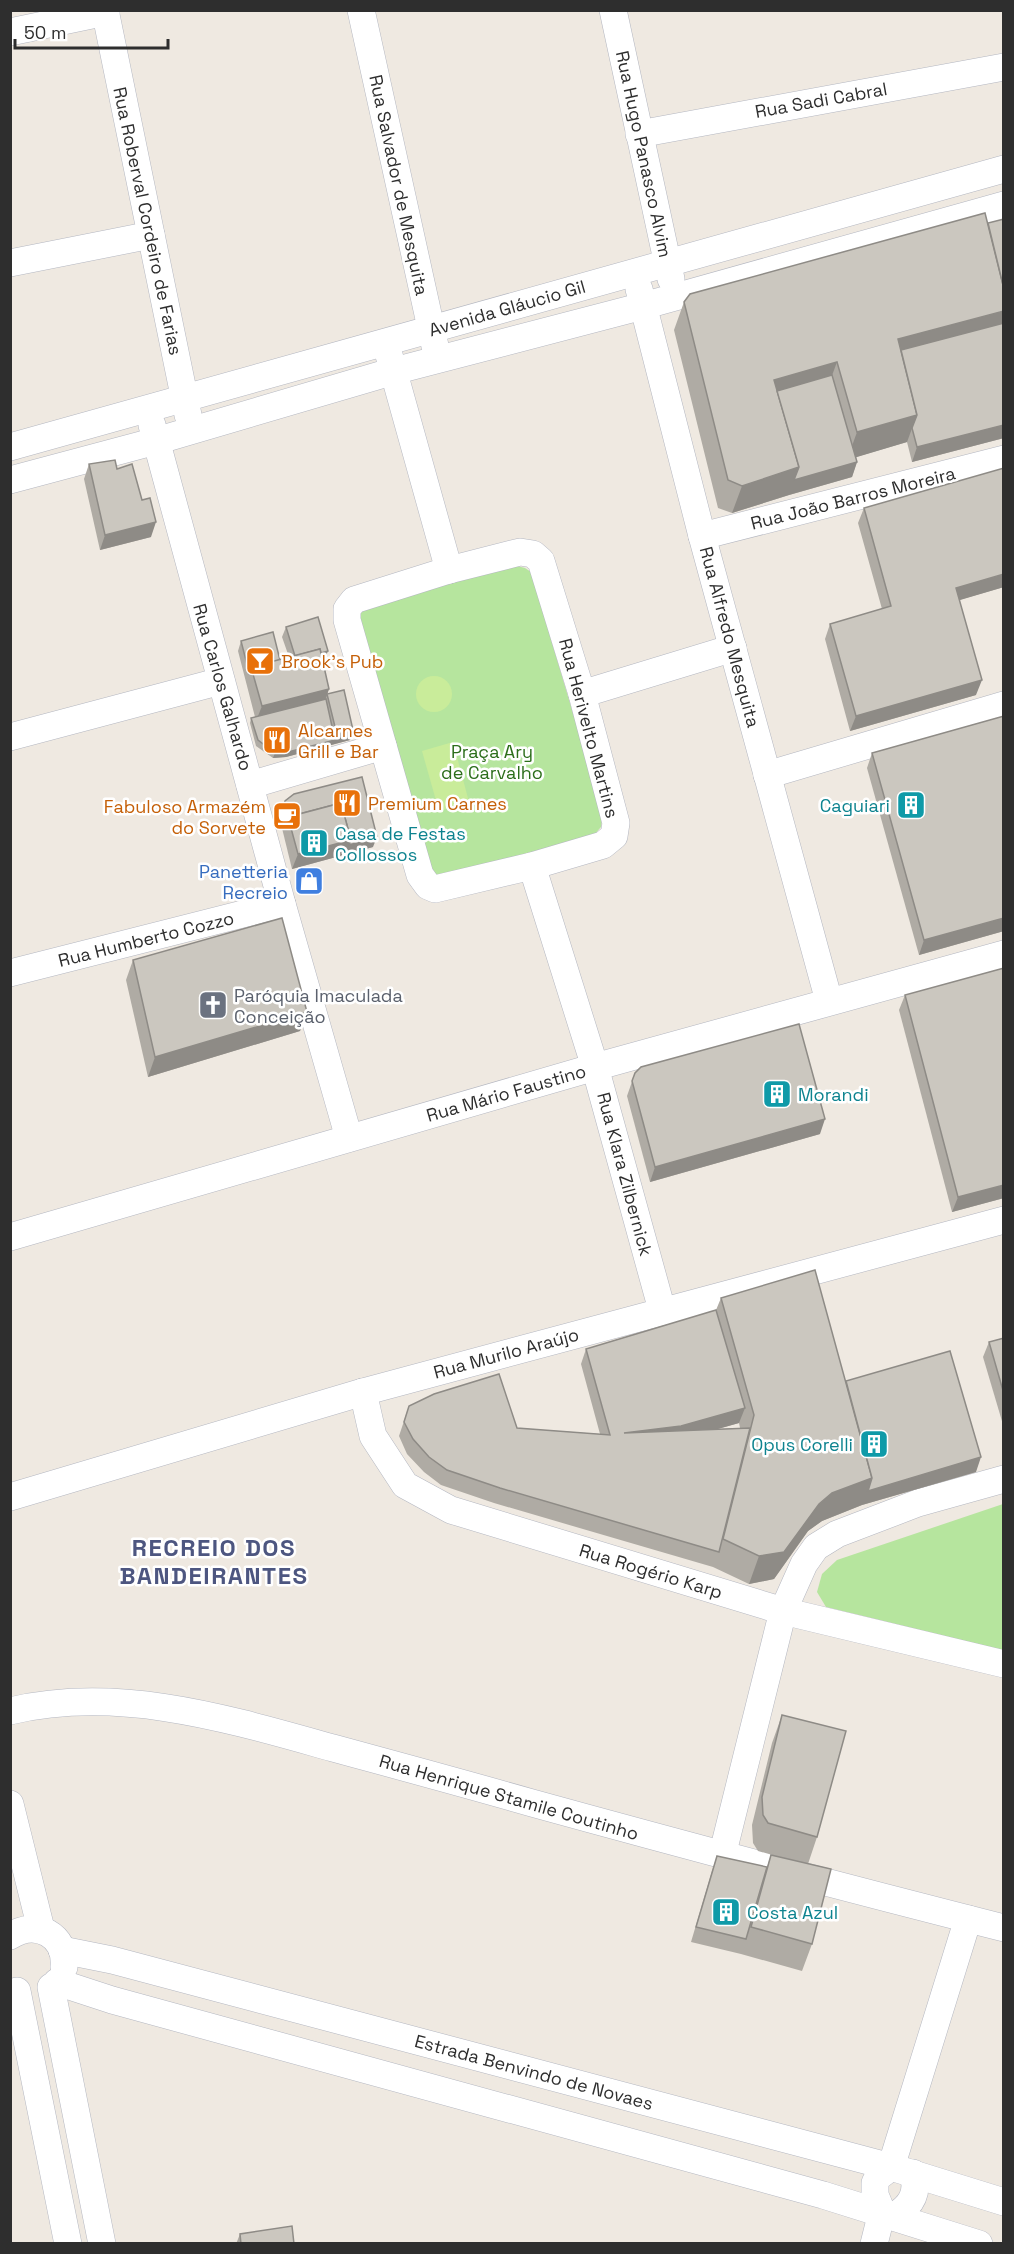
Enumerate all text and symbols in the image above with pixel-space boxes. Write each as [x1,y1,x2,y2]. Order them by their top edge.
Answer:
scale bar [15,12,168,50]
text: 50 m [24,21,66,44]
street label: Rua Hugo Panasco Alvim [611,48,677,260]
street label: Rua Salvador de Mesquita [364,73,434,297]
street label: Rua Sadi Cabral [753,77,889,123]
street label: Rua Roberval Cordeiro de Farias [108,85,188,357]
street label: Avenida Gláucio Gil [426,275,588,341]
street label: Rua João Barros Moreira [748,461,958,535]
street label: Rua Alfredo Mesquita [695,544,765,730]
street label: Rua Carlos Galhardo [188,601,258,773]
street label: Rua Herivelto Martins [554,636,624,820]
bar icon: Brook's Pub [244,645,276,677]
place label: Brook's Pub [281,650,383,673]
place label: Alcarnes Grill e Bar [298,719,379,763]
restaurant icon: Alcarnes Grill e Bar [261,724,293,756]
park label: Praça Ary de Carvalho [441,740,543,784]
restaurant icon: Premium Carnes [331,787,363,819]
building icon: Caguiari [895,789,927,821]
place label: Premium Carnes [368,792,507,815]
place label: Caguiari [820,794,890,817]
place label: Fabuloso Armazém do Sorvete [104,795,266,839]
cafe icon: Fabuloso Armazém do Sorvete [271,800,303,832]
place label: Casa de Festas Collossos [335,822,466,866]
building icon: Casa de Festas Collossos [298,827,330,859]
place label: Panetteria Recreio [199,860,288,904]
shop icon: Panetteria Recreio [293,865,325,897]
street label: Rua Humberto Cozzo [56,906,236,972]
place label: Paróquia Imaculada Conceição [234,984,403,1028]
church icon: Paróquia Imaculada Conceição [197,989,229,1021]
street label: Rua Mário Faustino [423,1059,589,1127]
building icon: Morandi [761,1078,793,1110]
place label: Morandi [798,1083,869,1106]
street label: Rua Klara Zilbernick [592,1090,658,1259]
street label: Rua Murilo Araújo [431,1323,581,1383]
building icon: Opus Corelli [858,1428,890,1460]
place label: Opus Corelli [751,1433,853,1456]
district label: RECREIO DOS BANDEIRANTES [119,1532,309,1591]
street label: Rua Rogério Karp [577,1538,725,1604]
street label: Rua Henrique Stamile Coutinho [377,1749,641,1845]
building icon: Costa Azul [710,1896,742,1928]
place label: Costa Azul [747,1901,838,1924]
street label: Estrada Benvindo de Novaes [412,2029,656,2115]

